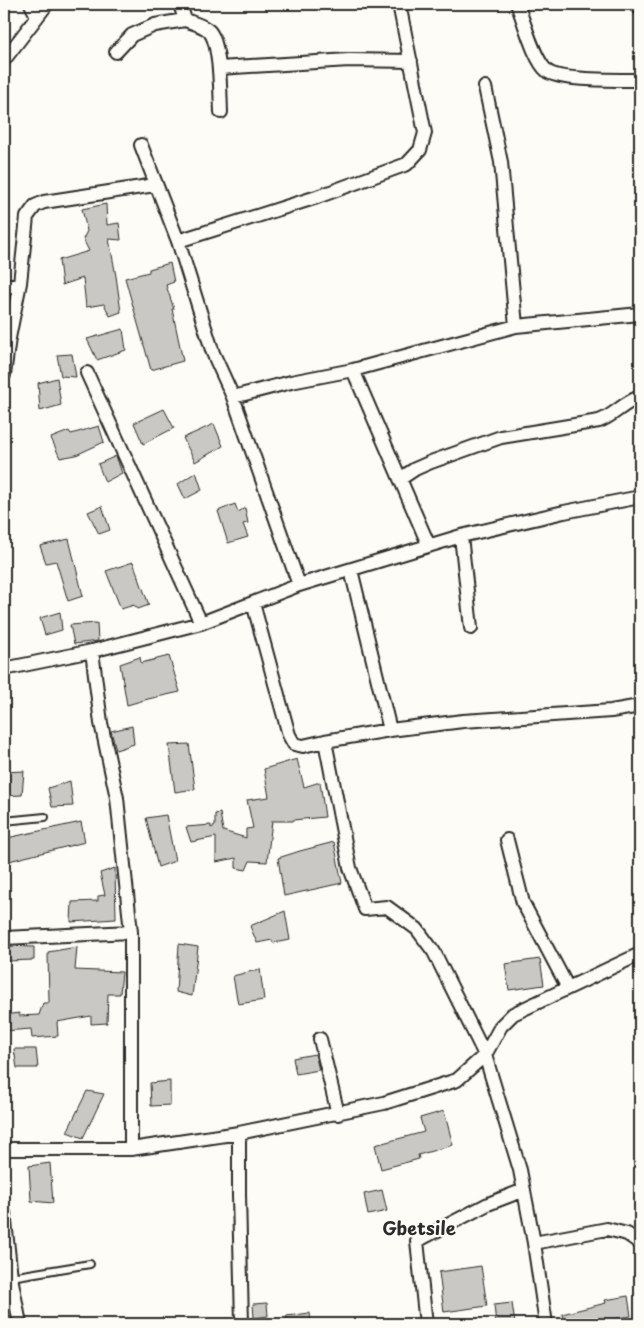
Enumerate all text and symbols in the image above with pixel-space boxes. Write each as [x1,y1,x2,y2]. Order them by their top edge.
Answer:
district label: Gbetsile [382,1214,456,1241]

